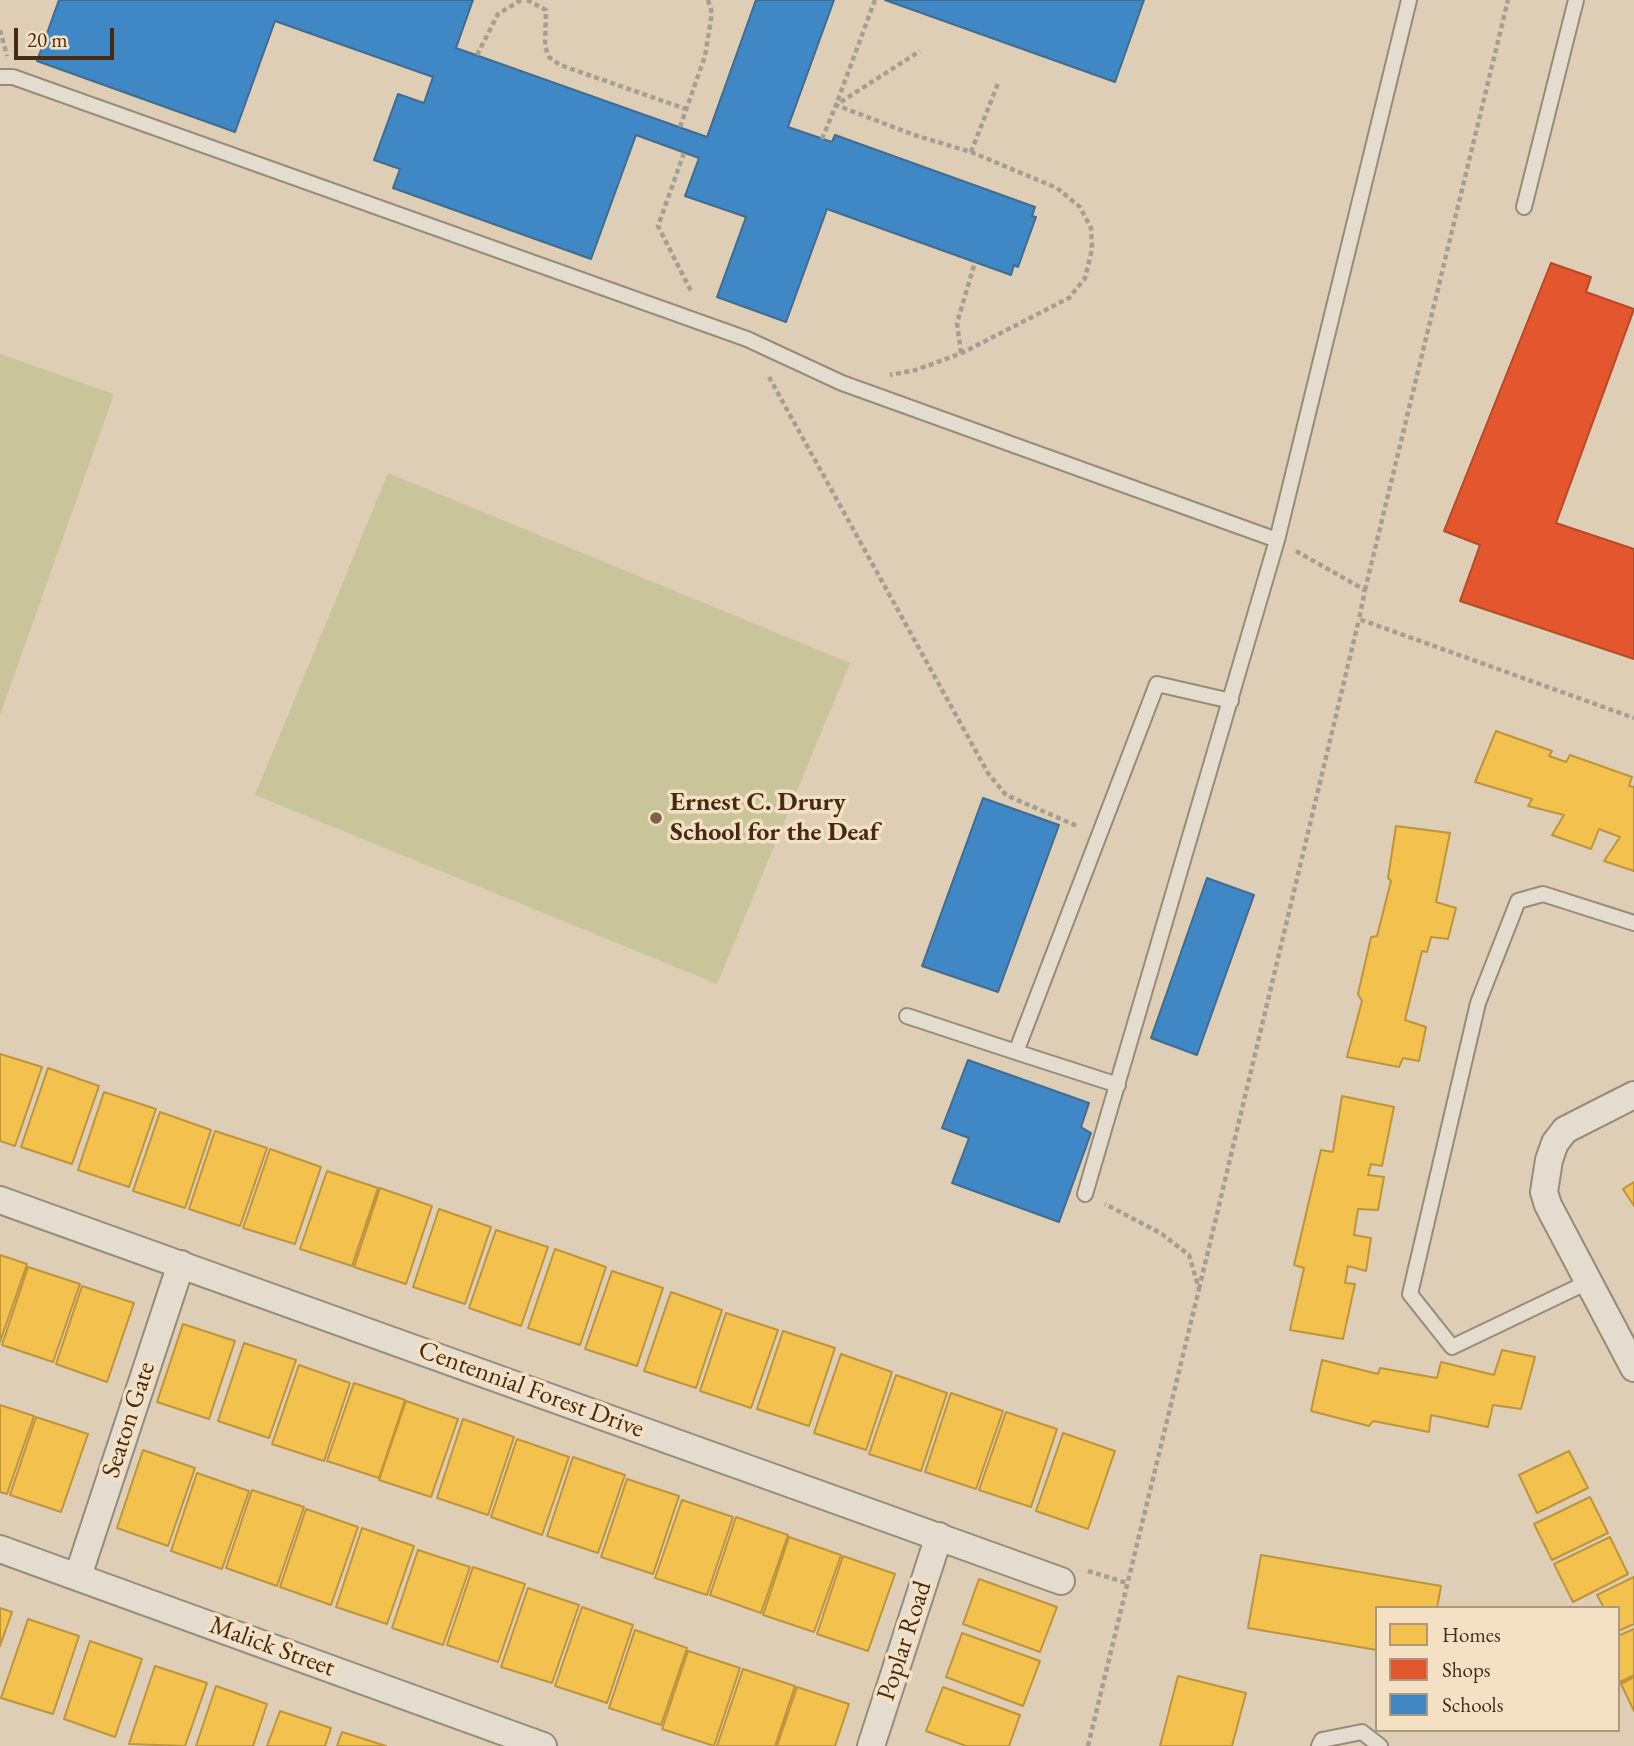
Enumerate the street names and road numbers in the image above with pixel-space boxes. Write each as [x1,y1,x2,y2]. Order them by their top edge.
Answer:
street label: Centennial Forest Drive [414,1335,648,1445]
street label: Seaton Gate [96,1358,162,1482]
street label: Poplar Road [871,1577,939,1705]
street label: Malick Street [205,1610,339,1684]

